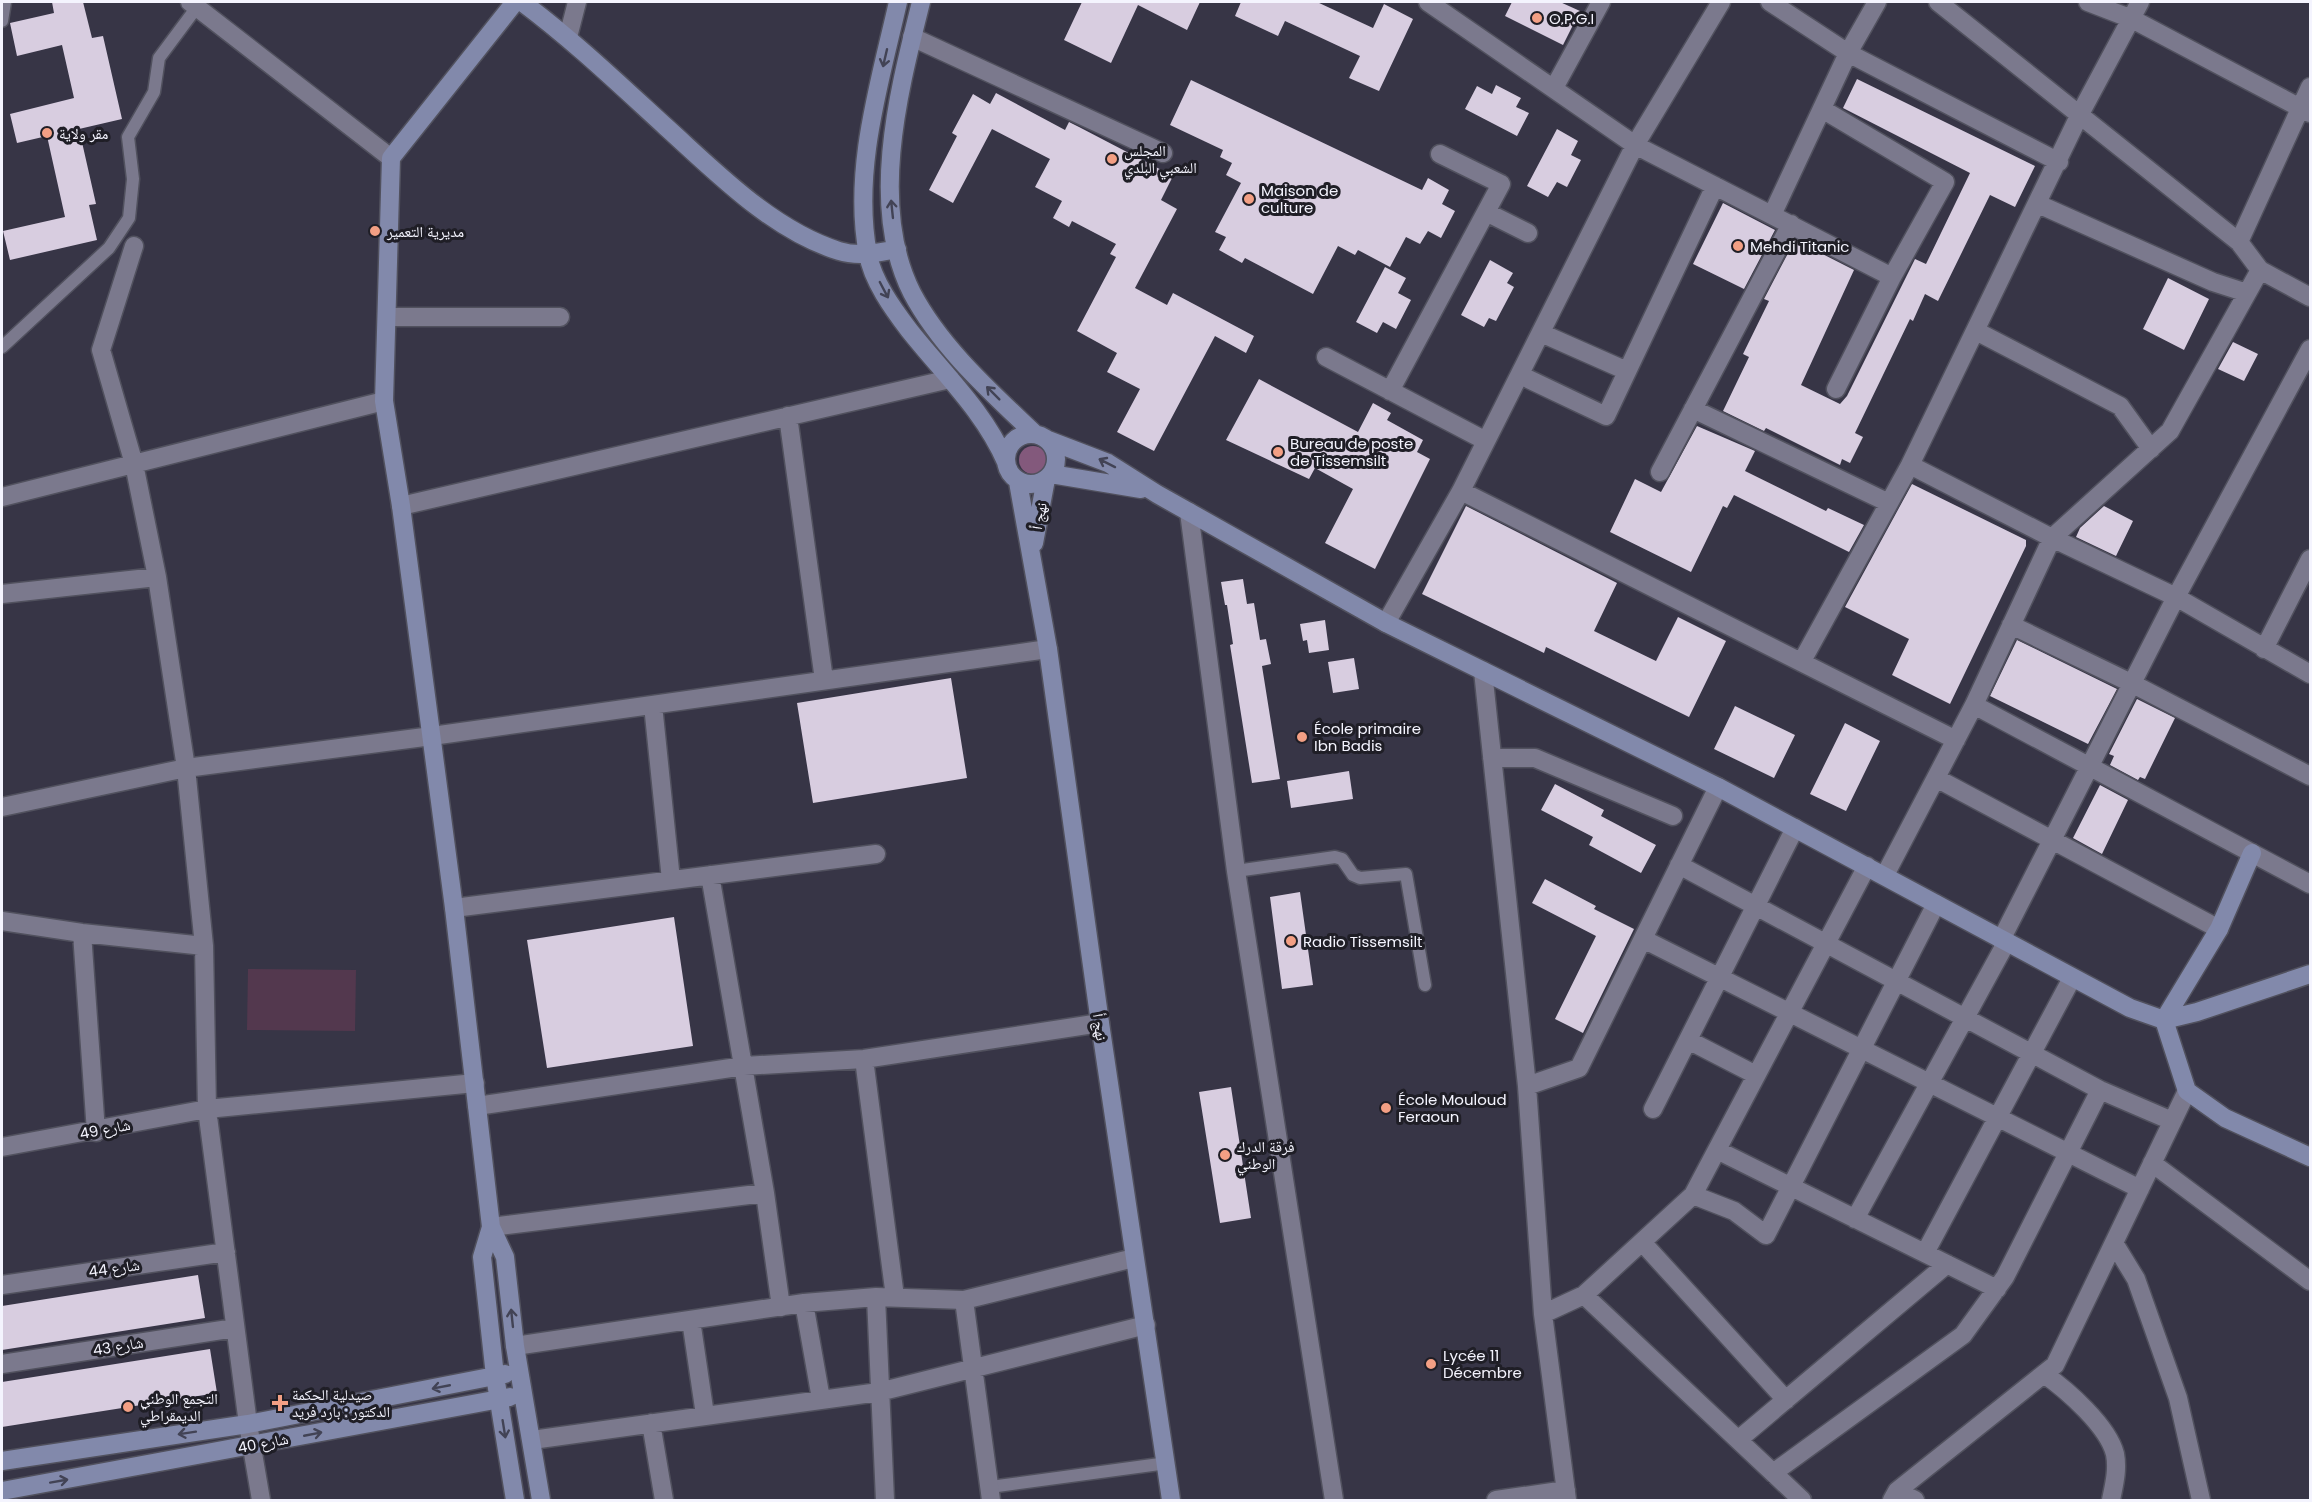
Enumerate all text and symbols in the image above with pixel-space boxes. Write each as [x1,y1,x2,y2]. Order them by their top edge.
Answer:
place label: O.P.G.I [1549,8,1594,29]
marker: O.P.G.I [1530,11,1544,25]
one-way arrow [879,49,891,68]
place label: مقر ولاية [59,123,109,144]
marker: مقر ولاية [40,126,54,140]
place label: المجلس الشعبي البلدي [1124,140,1197,179]
marker: المجلس الشعبي البلدي [1105,152,1119,166]
place label: Maison de culture [1261,180,1338,218]
marker: Maison de culture [1242,192,1256,206]
one-way arrow [886,200,897,219]
place label: مديرية التعمير [386,221,464,242]
marker: مديرية التعمير [368,224,382,238]
place label: Mehdi Titanic [1750,236,1849,257]
marker: Mehdi Titanic [1731,239,1745,253]
one-way arrow [878,281,890,298]
one-way arrow [986,386,1000,401]
place label: Bureau de poste de Tissemsilt [1290,433,1413,471]
marker: Bureau de poste de Tissemsilt [1271,445,1285,459]
one-way arrow [1099,457,1117,468]
street label: نهج أ [1026,501,1052,532]
place label: École primaire Ibn Badis [1314,718,1421,756]
marker: École primaire Ibn Badis [1295,730,1309,744]
place label: Radio Tissemsilt [1303,931,1423,952]
marker: Radio Tissemsilt [1284,934,1298,948]
street label: نهج أ [1088,1012,1112,1042]
place label: École Mouloud Feraoun [1398,1089,1507,1127]
marker: École Mouloud Feraoun [1379,1101,1393,1115]
street label: شارع 49 [78,1114,132,1144]
place label: فرقة الدرك الوطني [1237,1136,1294,1175]
marker: فرقة الدرك الوطني [1218,1148,1232,1162]
street label: شارع 44 [87,1254,141,1282]
one-way arrow [506,1309,517,1329]
street label: شارع 43 [91,1332,145,1360]
place label: Lycée 11 Décembre [1443,1345,1522,1383]
marker: Lycée 11 Décembre [1424,1357,1438,1371]
one-way arrow [432,1382,451,1393]
place label: صيدلية الحكمة الدكتور : بارد فريد [292,1384,390,1422]
place label: التجمع الوطني الديمقراطي [140,1388,218,1427]
marker: صيدلية الحكمة الدكتور : بارد فريد [273,1396,287,1410]
marker: التجمع الوطني الديمقراطي [121,1400,135,1414]
one-way arrow [499,1418,510,1438]
one-way arrow [178,1428,198,1439]
street label: شارع 40 [236,1428,290,1458]
one-way arrow [302,1428,322,1439]
one-way arrow [49,1475,68,1486]

